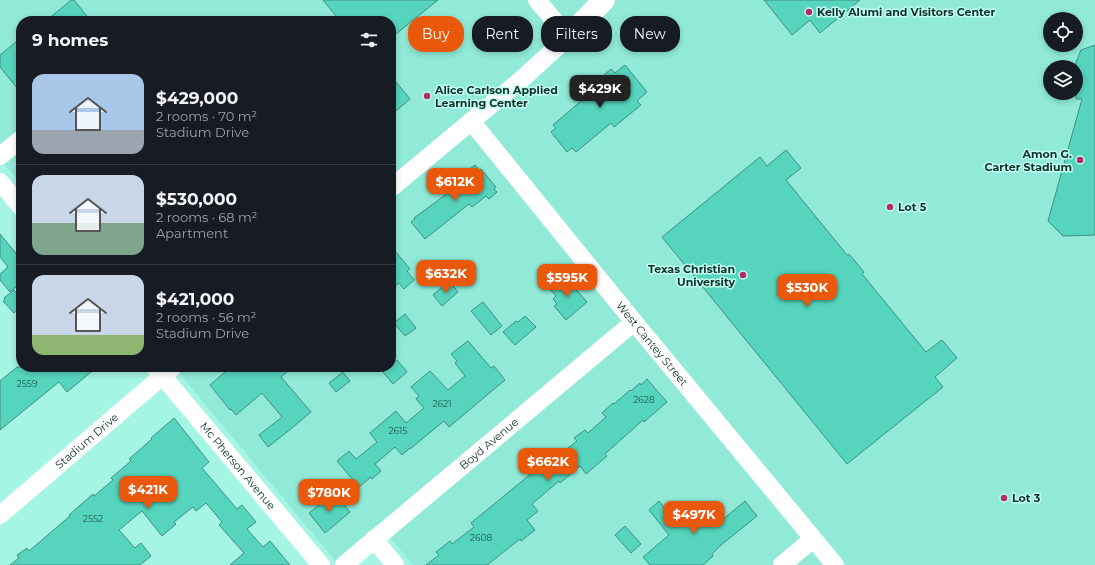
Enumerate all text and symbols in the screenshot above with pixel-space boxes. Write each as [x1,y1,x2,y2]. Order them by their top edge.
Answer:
place label: Kelly Alumi and Visitors Center [817,5,996,19]
marker: Kelly Alumi and Visitors Center [804,7,814,17]
map controls [1043,12,1083,100]
button: locate [1043,12,1083,52]
chip: Buy [408,16,464,52]
chip: Rent [472,16,533,52]
chip: Filters [541,16,612,52]
chip: New [620,16,680,52]
icon: filters [358,29,380,51]
text: 9 homes [32,30,108,50]
button: layers [1043,60,1083,100]
pin: $429K [572,75,628,109]
text: $429K [579,80,621,96]
place label: Alice Carlson Applied Learning Center [434,83,558,110]
text: $429,000 [156,88,238,108]
icon: home [64,90,112,138]
marker: Alice Carlson Applied Learning Center [422,91,432,101]
text: 2 rooms · 70 m² [156,108,257,124]
text: Stadium Drive [156,124,249,140]
place label: Amon G. Carter Stadium [985,147,1072,174]
marker: Amon G. Carter Stadium [1075,155,1085,165]
pin: $612K [427,168,483,202]
text: $612K [436,173,474,189]
text: $530,000 [156,189,237,209]
icon: home [64,191,112,239]
place label: Lot 5 [898,200,927,214]
marker: Lot 5 [885,202,895,212]
text: 2 rooms · 68 m² [156,209,257,225]
text: Apartment [156,225,228,241]
pin: $632K [418,260,474,294]
place label: Texas Christian University [648,262,735,289]
pin: $595K [539,264,595,298]
text: $632K [425,265,467,281]
text: $595K [546,269,588,285]
marker: Texas Christian University [738,270,748,280]
pin: $530K [779,274,835,308]
text: $530K [786,279,828,295]
text: $421,000 [156,289,234,309]
icon: home [64,291,112,339]
street label: West Cantey Street [613,298,691,389]
text: 2 rooms · 56 m² [156,309,256,325]
text: Stadium Drive [156,325,249,341]
house number: 2559 [17,378,38,389]
house number: 2628 [633,394,655,405]
house number: 2621 [433,398,451,409]
street label: Stadium Drive [52,410,121,472]
street label: Boyd Avenue [456,415,522,472]
street label: Mc Pherson Avenue [197,419,279,513]
house number: 2615 [389,425,407,436]
pin: $662K [520,448,576,482]
text: $662K [527,453,569,469]
pin: $421K [120,476,176,510]
pin: $780K [301,479,357,513]
text: $421K [128,481,168,497]
text: $780K [307,484,351,500]
place label: Lot 3 [1012,491,1041,505]
marker: Lot 3 [999,493,1009,503]
pin: $497K [666,501,722,535]
text: $497K [672,506,716,522]
house number: 2552 [83,513,103,524]
house number: 2608 [470,532,492,543]

